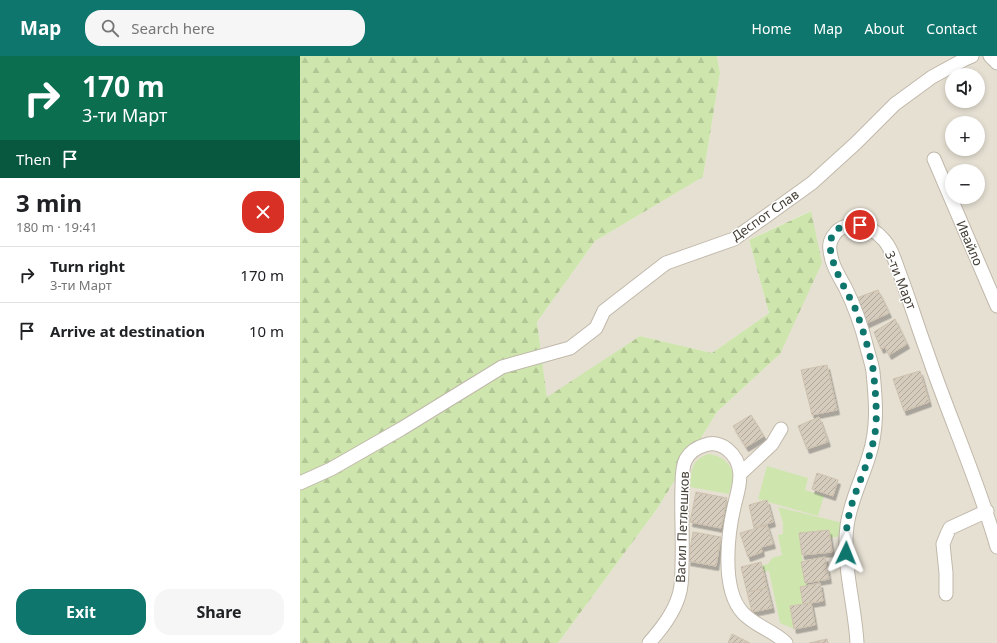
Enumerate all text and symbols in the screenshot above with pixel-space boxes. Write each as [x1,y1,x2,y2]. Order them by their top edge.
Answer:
search box [85,10,365,46]
text: Map [20,15,61,41]
icon: search [99,17,121,39]
text: Search here [131,18,215,38]
text: Home [752,19,791,38]
text: Map [813,19,843,38]
text: About [865,19,904,38]
text: Contact [926,19,977,38]
text: 170 m [82,67,165,105]
map controls [945,68,985,204]
button: sound [945,68,985,108]
icon: right [16,72,68,124]
text: 3-ти Март [82,103,167,127]
button: + [945,116,985,156]
icon: arrive [59,148,81,170]
text: Then [16,149,51,169]
button: − [945,164,985,204]
street label: Деспот Слав [728,185,802,245]
text: 3 min [16,186,82,219]
button: close [242,191,284,233]
pin [843,208,877,242]
icon: arrive [849,214,871,236]
street label: Ивайло [952,217,988,269]
text: 180 m · 19:41 [16,218,97,236]
street label: 3-ти Март [881,248,921,312]
text: Turn right [50,256,125,276]
icon: right [16,264,38,286]
text: 170 m [240,265,284,285]
text: 3-ти Март [50,276,112,294]
icon: arrive [16,320,38,342]
text: Arrive at destination [50,321,205,341]
text: 10 m [249,321,284,341]
street label: Васил Петлешков [671,471,693,583]
position arrow [825,532,867,574]
button: Exit [16,589,146,635]
button: Share [154,589,284,635]

